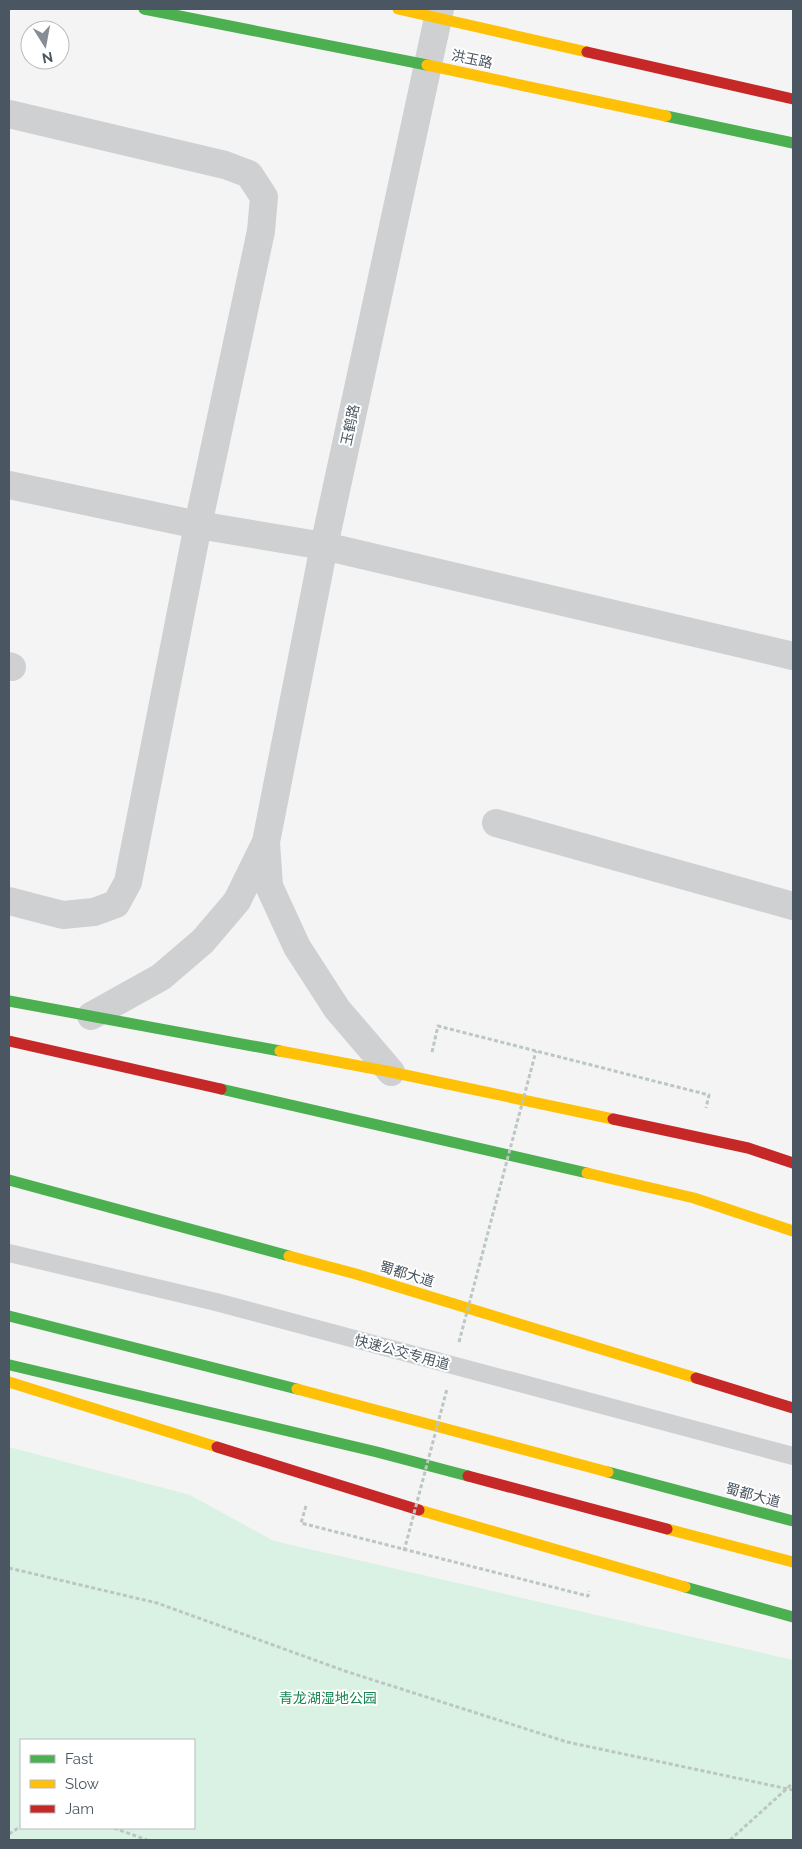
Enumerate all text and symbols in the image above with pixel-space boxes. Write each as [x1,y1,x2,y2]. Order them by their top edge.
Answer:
north arrow [20,20,70,70]
street label: 洪玉路 [450,47,494,71]
text: N [41,49,54,67]
street label: 玉鹤路 [338,403,362,447]
street label: 蜀都大道 [378,1258,436,1290]
street label: 快速公交专用道 [353,1332,451,1372]
street label: 蜀都大道 [724,1480,782,1510]
park label: 青龙湖湿地公园 [279,1690,377,1706]
legend [20,1739,195,1829]
text: Fast [65,1750,93,1768]
text: Slow [65,1775,99,1793]
text: Jam [65,1800,94,1818]

